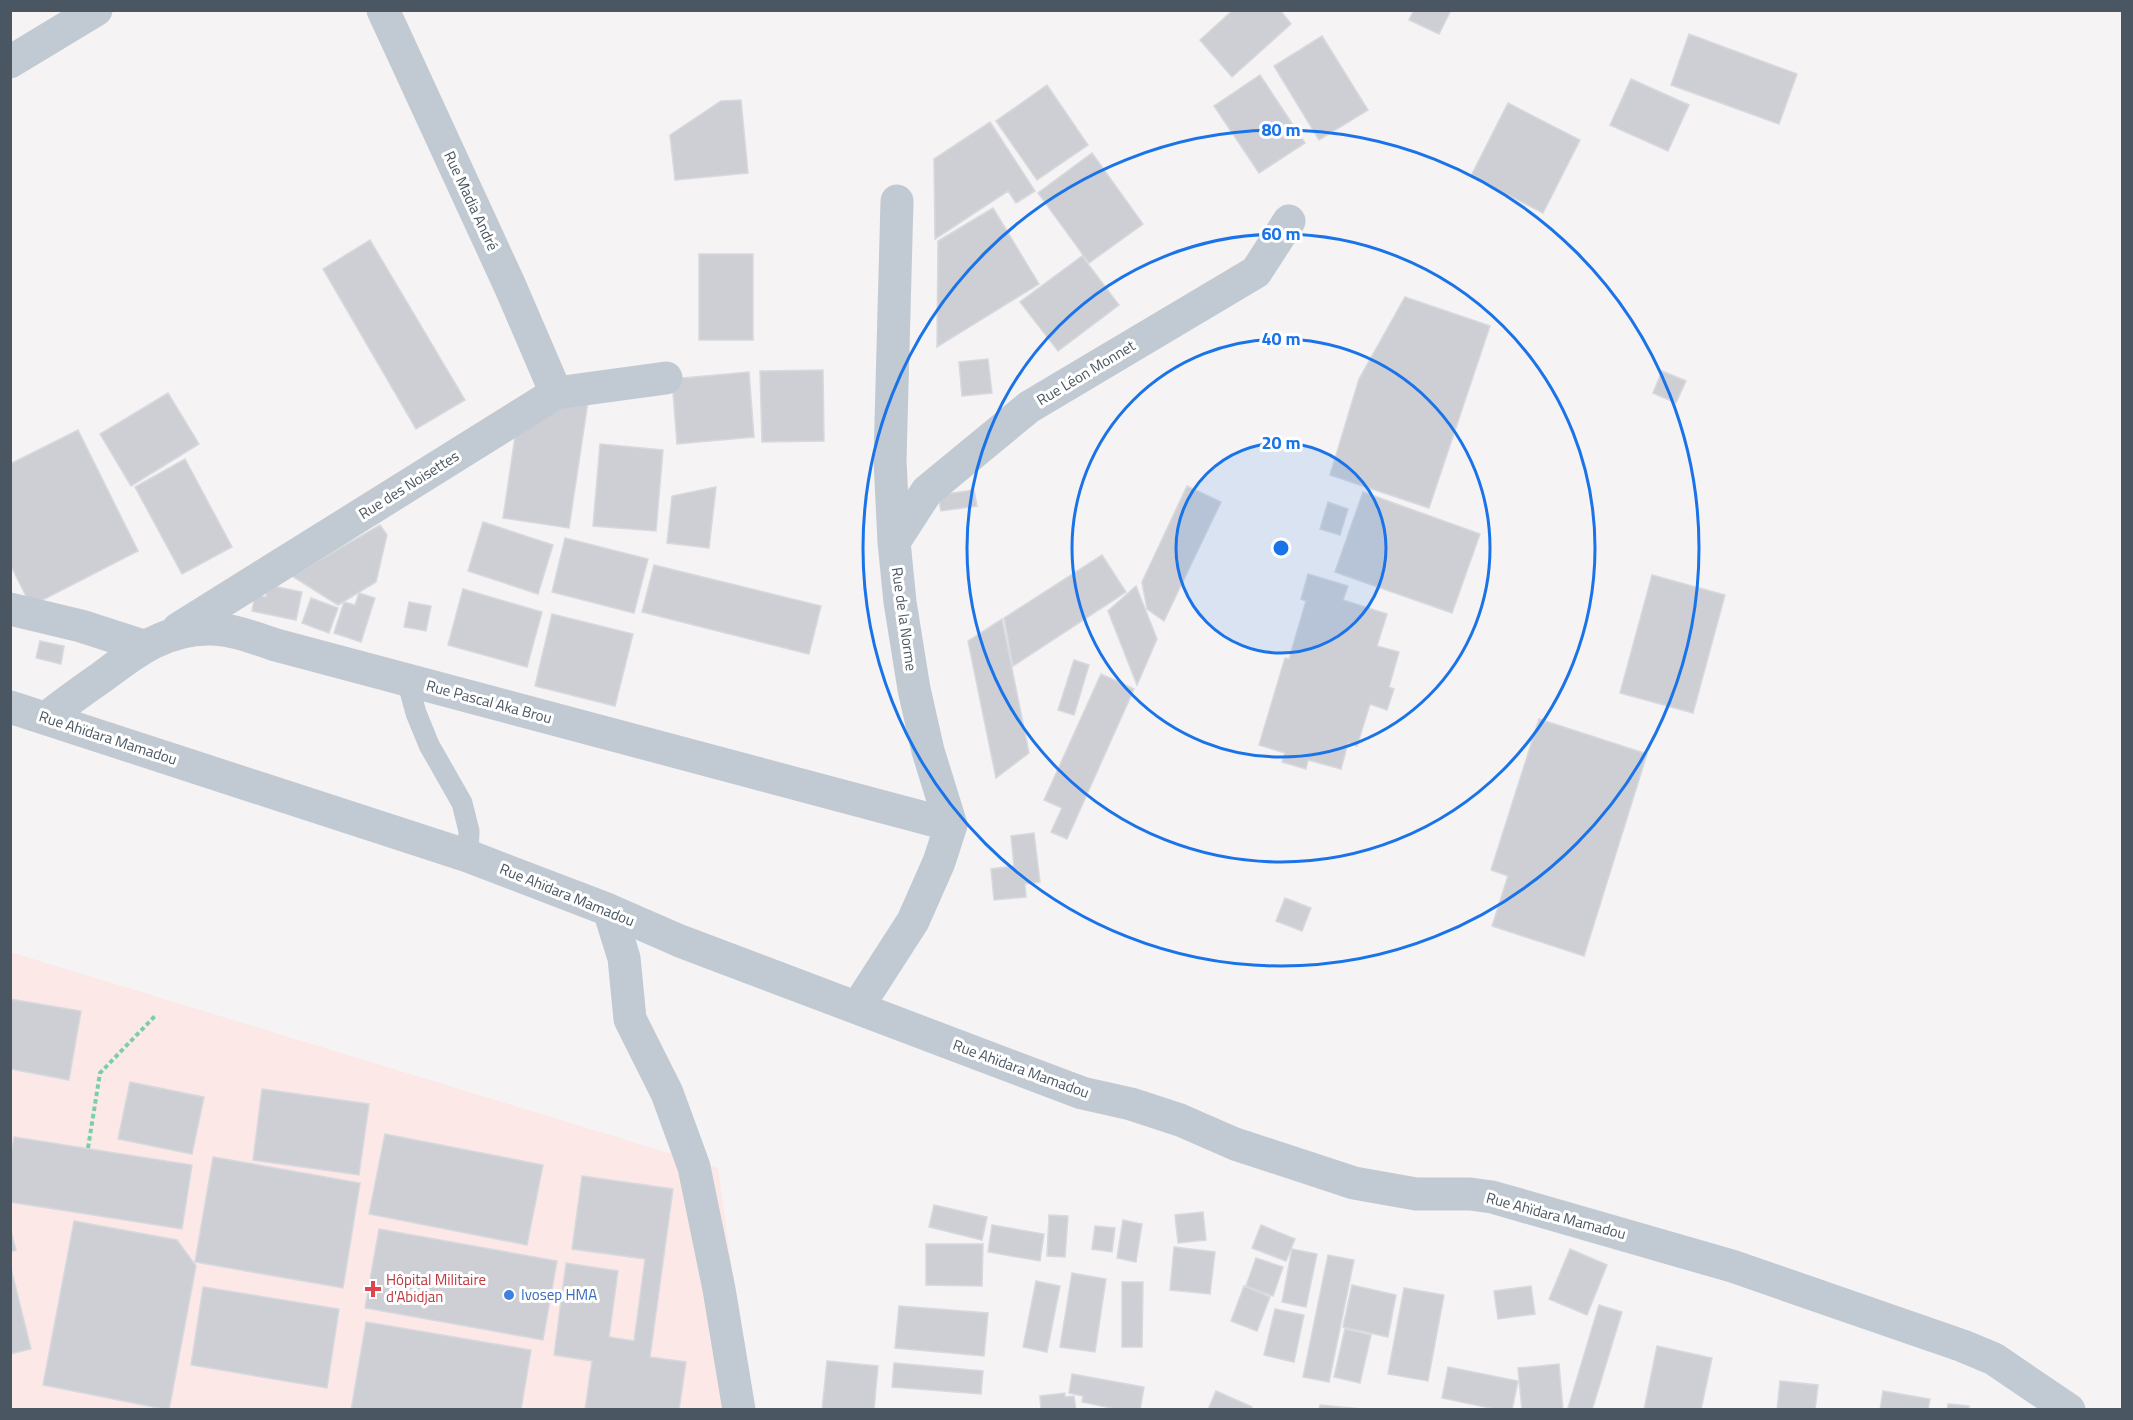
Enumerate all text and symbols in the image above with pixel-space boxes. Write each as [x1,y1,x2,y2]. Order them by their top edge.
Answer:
text: 80 m [1261,116,1301,143]
street label: Rue Madia André [438,147,505,254]
text: 60 m [1261,220,1301,247]
text: 40 m [1261,325,1301,352]
street label: Rue Léon Monnet [1032,334,1140,411]
text: 20 m [1261,429,1301,456]
street label: Rue des Noisettes [354,444,463,525]
centre of rings [1271,538,1291,558]
street label: Rue de la Norme [886,566,923,672]
street label: Rue Pascal Aka Brou [424,674,555,729]
street label: Rue Ahïdara Mamadou [36,704,180,771]
street label: Rue Ahïdara Mamadou [496,857,638,932]
street label: Rue Ahïdara Mamadou [950,1033,1093,1104]
street label: Rue Ahïdara Mamadou [1484,1186,1629,1245]
place label: Hôpital Militaire d'Abidjan [386,1268,486,1308]
marker: Hôpital Militaire d'Abidjan [364,1280,382,1298]
place label: Ivosep HMA [521,1283,597,1306]
marker: Ivosep HMA [502,1288,516,1302]

